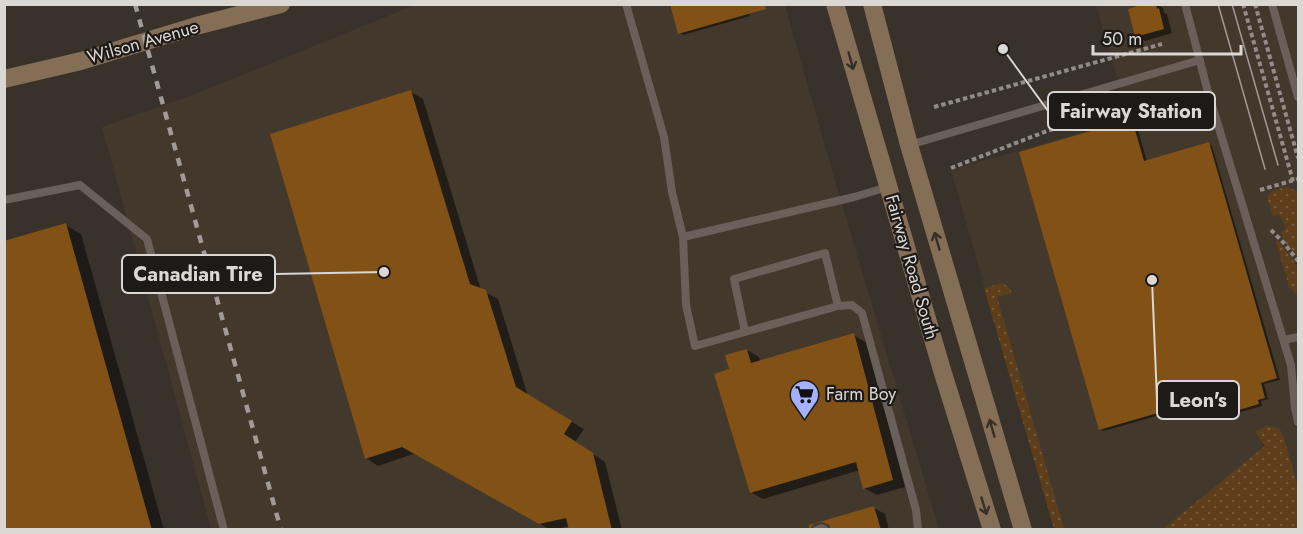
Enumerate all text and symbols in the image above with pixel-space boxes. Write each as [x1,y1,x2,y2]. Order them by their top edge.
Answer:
street label: Wilson Avenue [84,14,202,70]
scale bar [1093,18,1242,56]
text: 50 m [1102,26,1142,52]
one-way arrow [846,51,857,70]
callout: Fairway Station [1048,92,1215,130]
text: Fairway Station [1060,97,1202,126]
street label: Fairway Road South [879,191,945,343]
one-way arrow [931,231,942,250]
callout: Canadian Tire [122,255,275,293]
text: Canadian Tire [133,260,263,289]
supermarket icon: Farm Boy [789,378,821,420]
place label: Farm Boy [826,381,896,407]
callout: Leon's [1157,381,1239,419]
text: Leon's [1169,386,1227,415]
one-way arrow [986,419,997,438]
one-way arrow [979,496,990,515]

